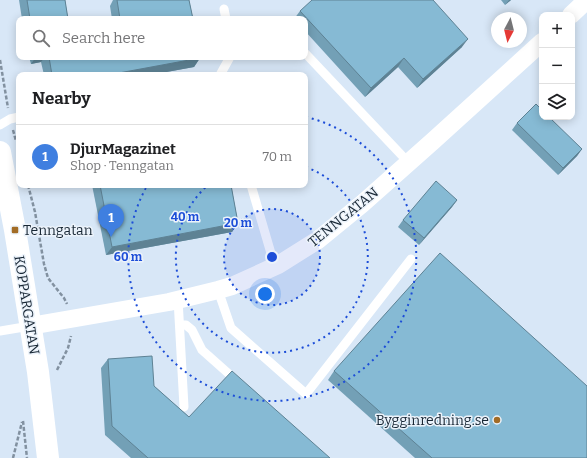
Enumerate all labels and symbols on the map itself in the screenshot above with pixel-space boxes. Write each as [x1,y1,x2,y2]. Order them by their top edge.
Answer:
north arrow [491,12,527,48]
street label: TENNGATAN [305,184,382,251]
pin: 1 [98,204,124,237]
text: 40 m [171,210,200,224]
text: 20 m [224,216,253,230]
place label: Tenngatan [23,222,93,239]
marker: Tenngatan [10,225,20,235]
text: 60 m [114,250,143,264]
centre of rings [265,250,279,264]
street label: KOPPARGATAN [10,254,43,356]
your location [255,284,275,304]
place label: Bygginredning.se [376,412,489,429]
marker: Bygginredning.se [492,415,502,425]

